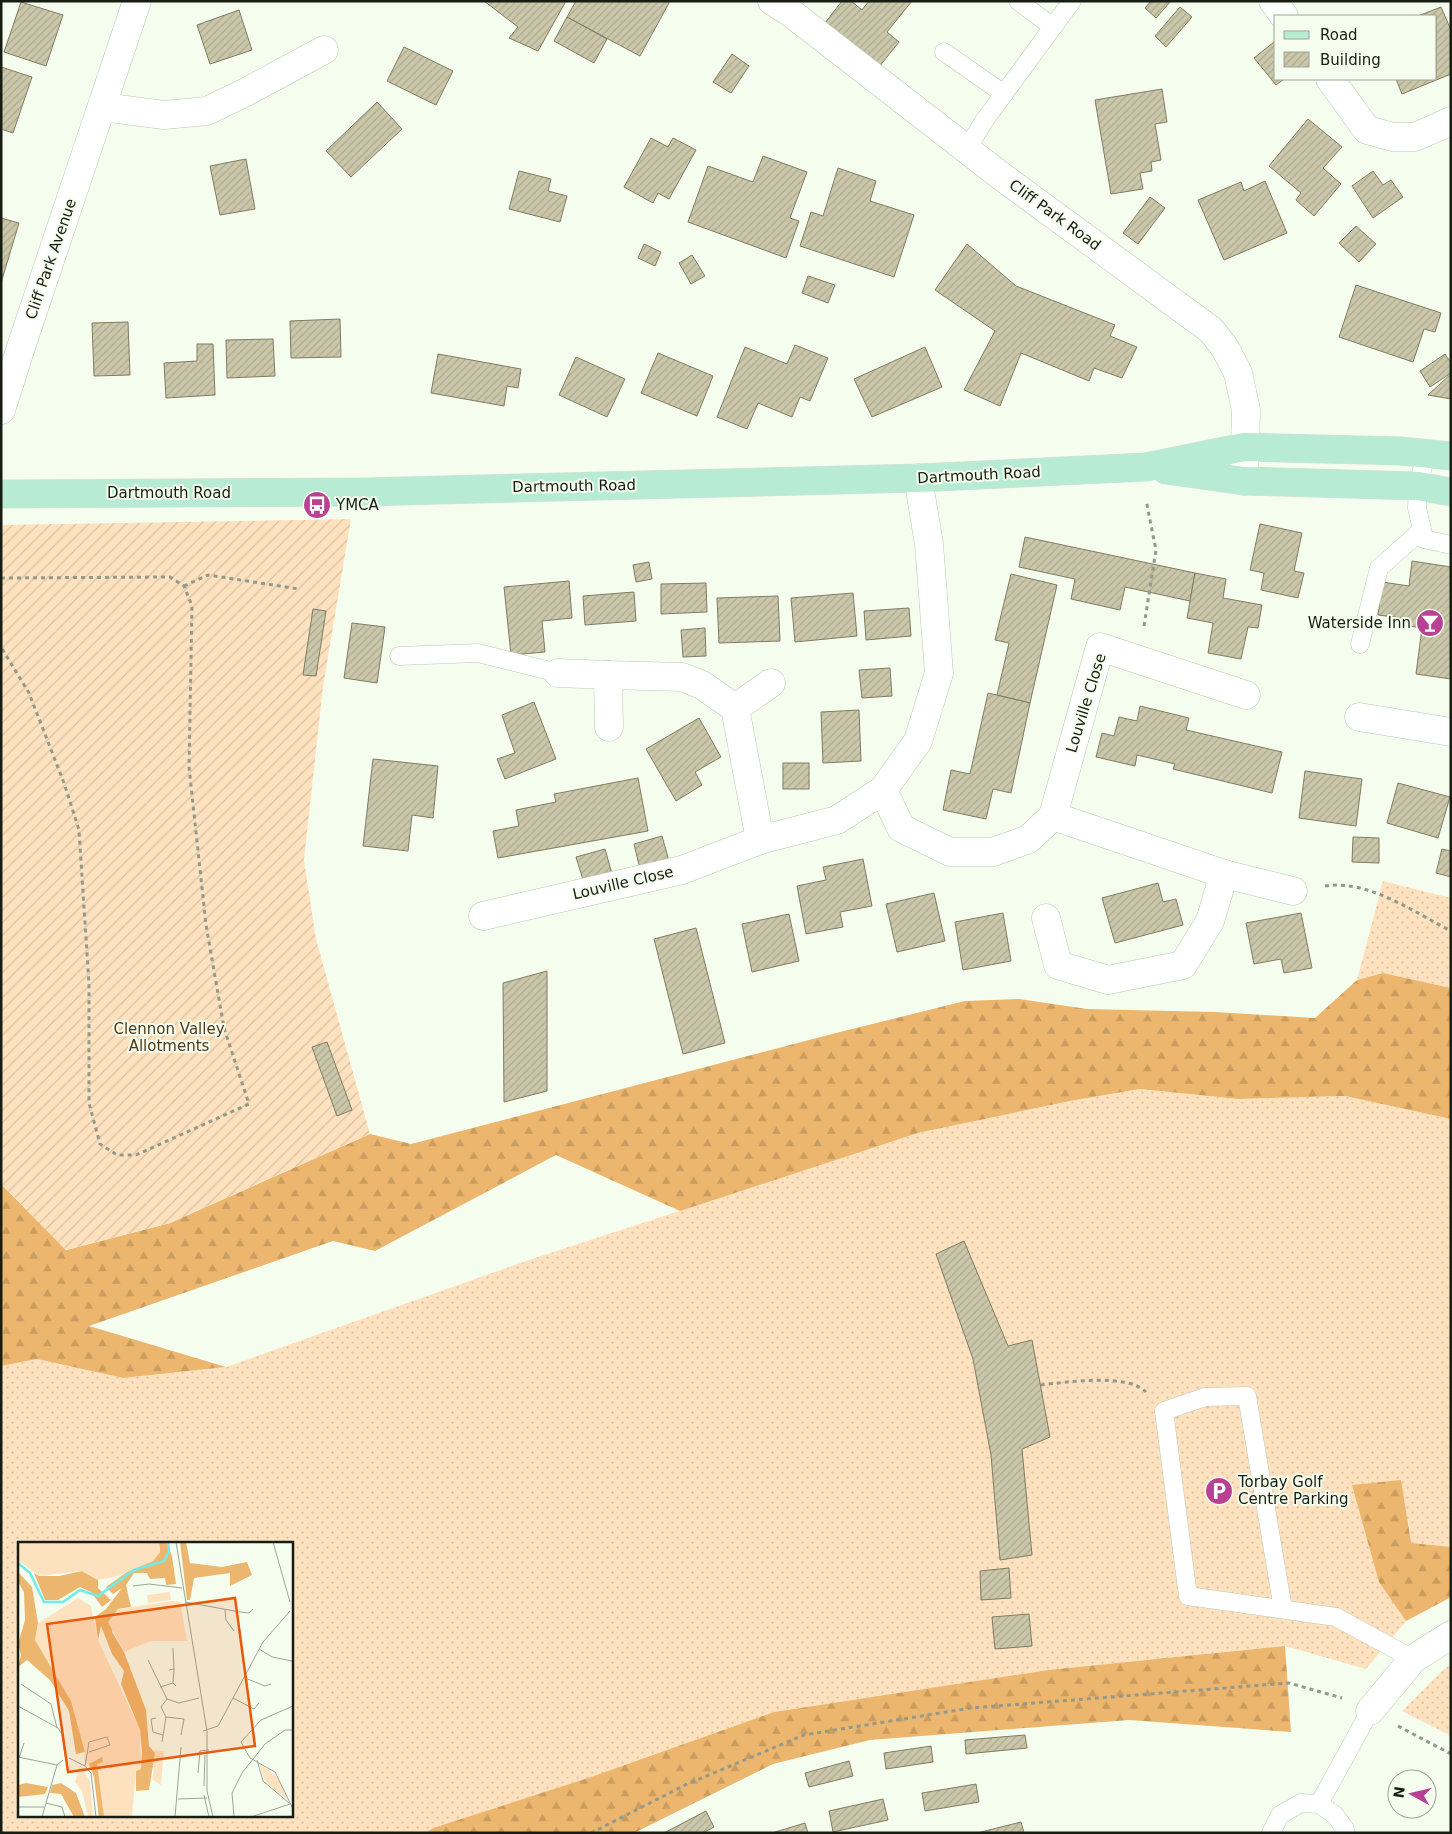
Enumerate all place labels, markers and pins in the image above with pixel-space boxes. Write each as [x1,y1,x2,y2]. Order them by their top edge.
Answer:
bus stop icon: YMCA [302,490,332,520]
place label: YMCA [335,496,380,514]
bar icon: Waterside Inn [1415,608,1445,638]
place label: Waterside Inn [1308,614,1411,632]
place label: Torbay Golf Centre Parking [1237,1473,1349,1508]
parking icon: Torbay Golf Centre Parking [1204,1476,1234,1506]

